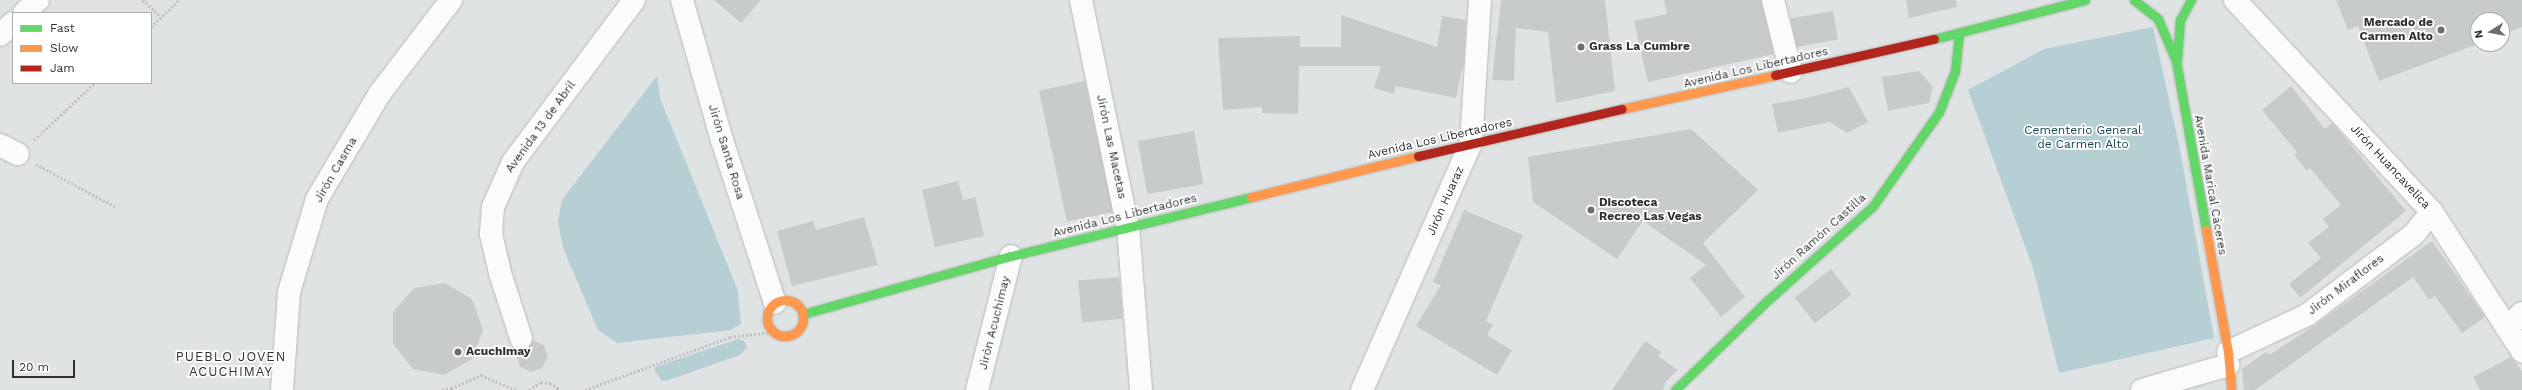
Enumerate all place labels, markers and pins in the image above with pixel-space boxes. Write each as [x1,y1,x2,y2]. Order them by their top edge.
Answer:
place label: Mercado de Carmen Alto [2359,16,2433,44]
marker: Mercado de Carmen Alto [2436,25,2446,35]
place label: Grass La Cumbre [1589,40,1690,54]
marker: Grass La Cumbre [1576,42,1586,52]
place label: Discoteca Recreo Las Vegas [1599,196,1702,224]
marker: Discoteca Recreo Las Vegas [1586,205,1596,215]
place label: Acuchimay [466,345,531,359]
marker: Acuchimay [453,347,463,357]

